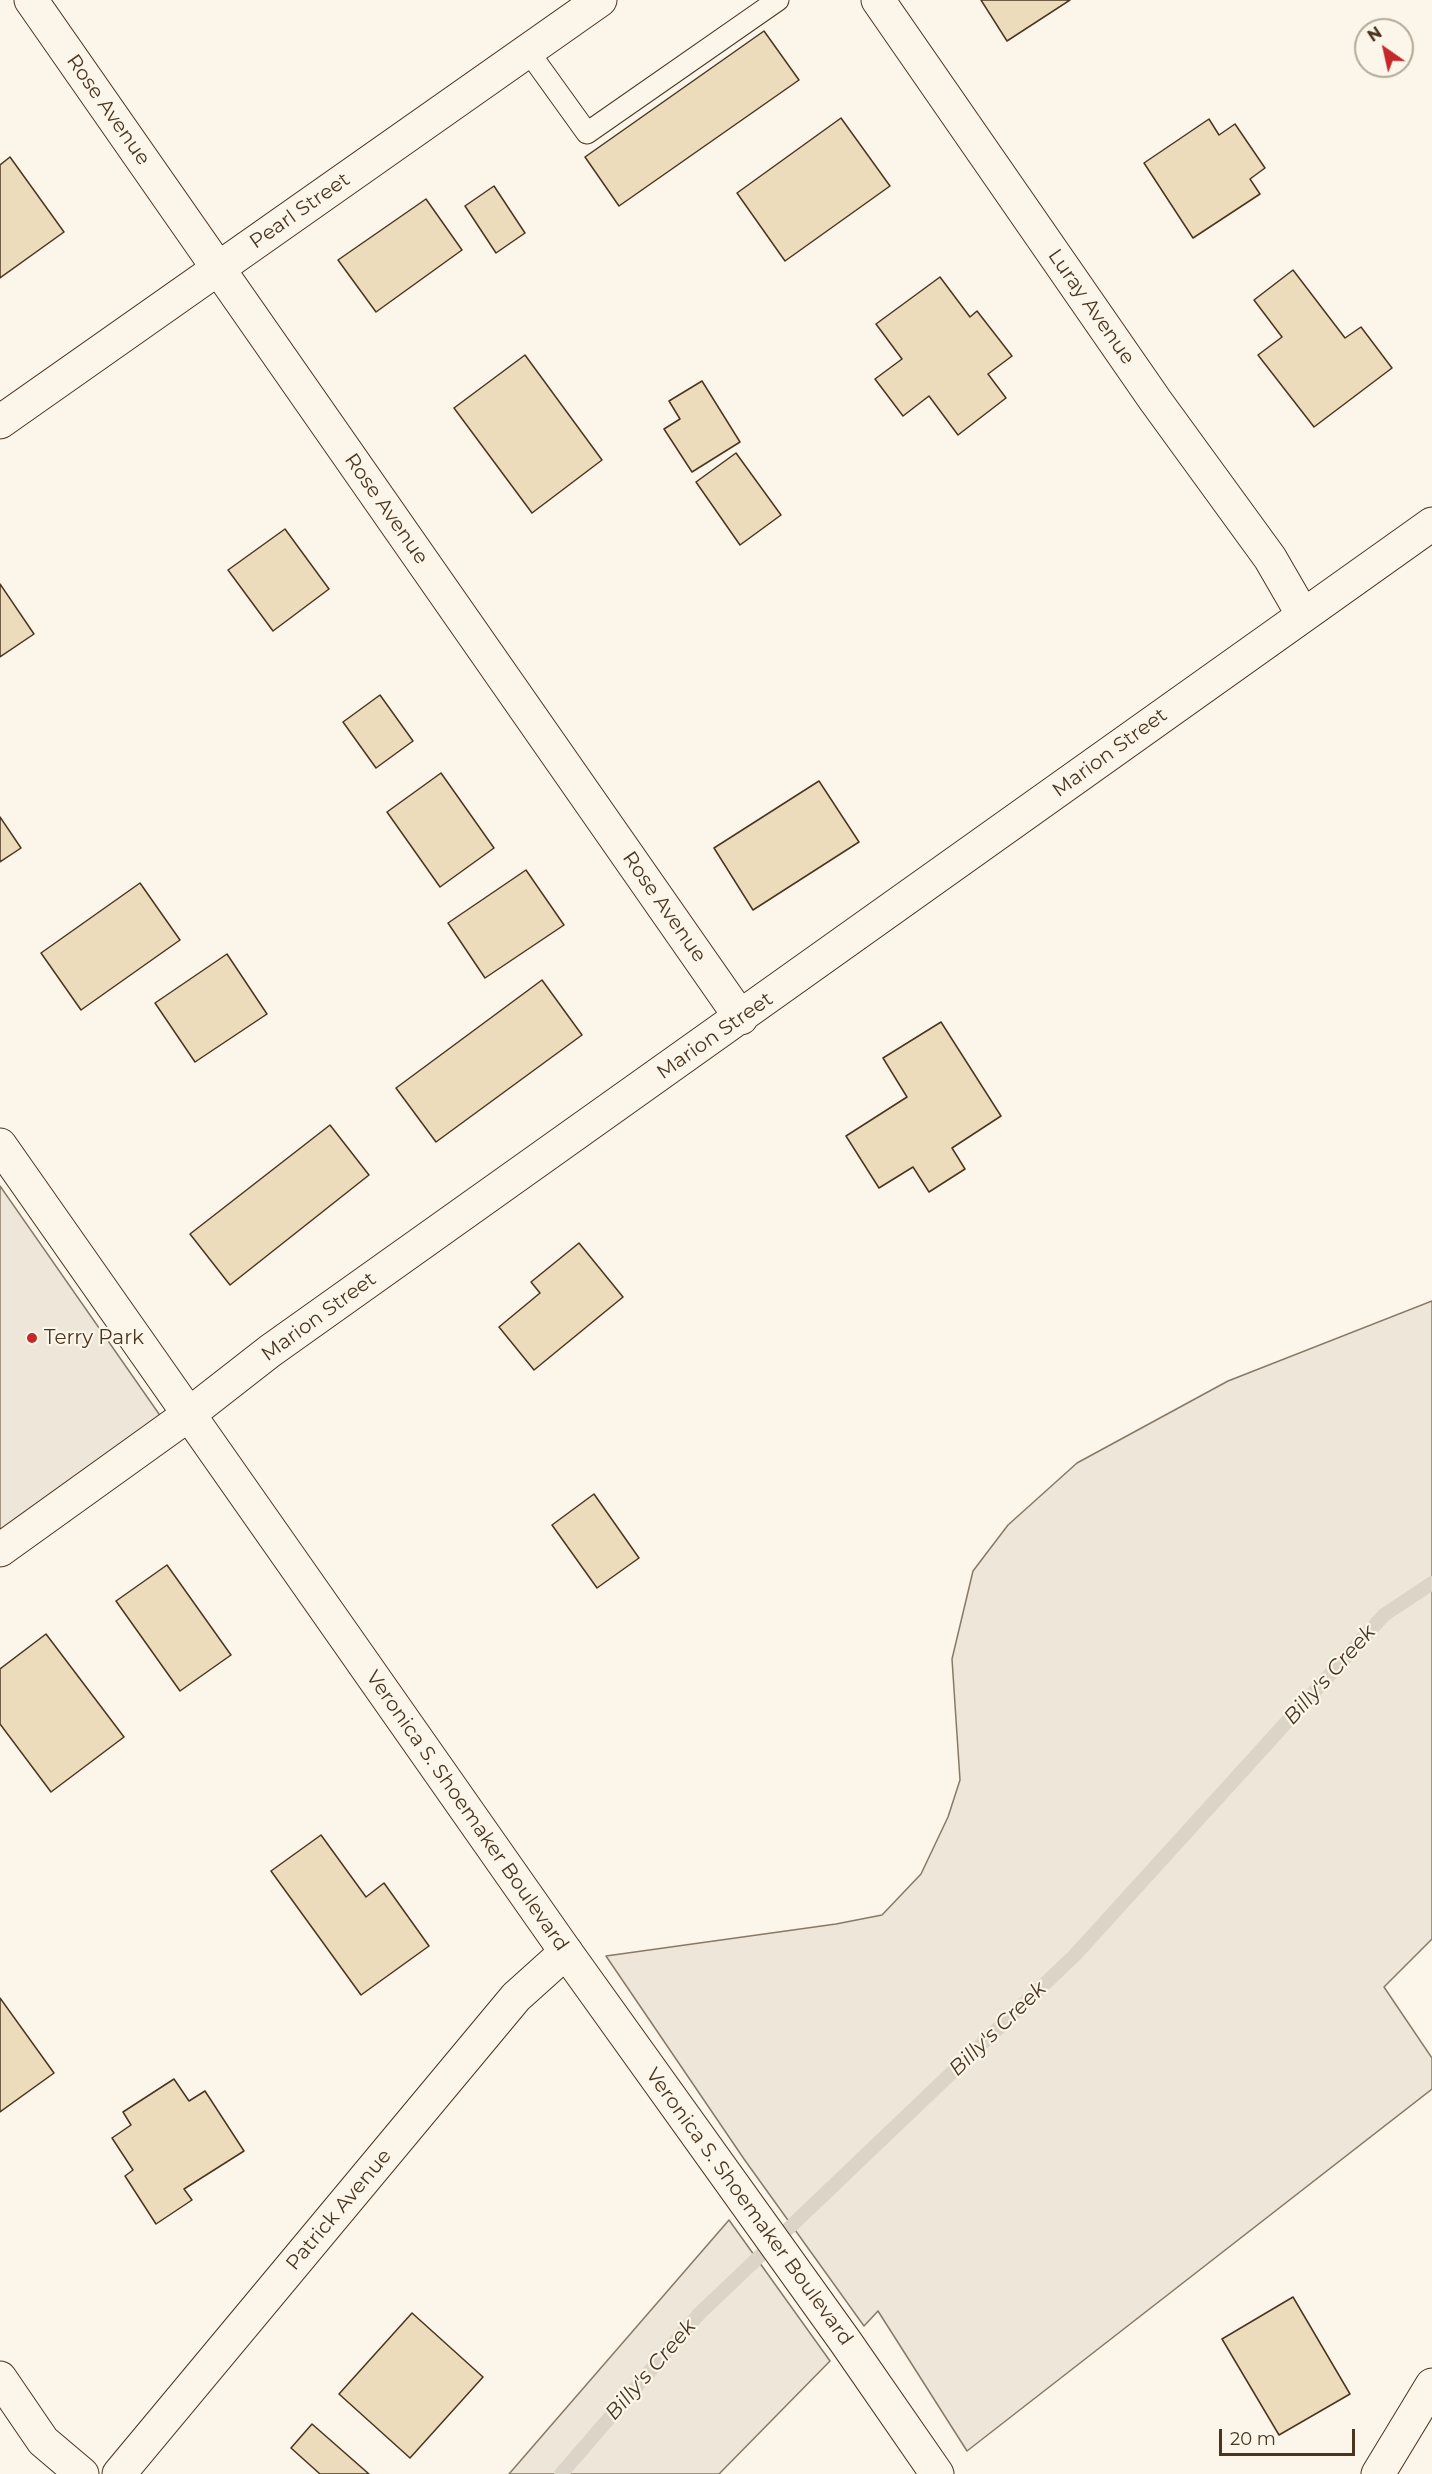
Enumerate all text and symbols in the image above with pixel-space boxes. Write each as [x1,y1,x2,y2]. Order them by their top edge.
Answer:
north arrow [1354,18,1414,78]
text: N [1364,23,1385,46]
street label: Rose Avenue [61,50,155,170]
street label: Pearl Street [245,168,355,254]
street label: Luray Avenue [1042,245,1140,369]
street label: Rose Avenue [339,449,433,569]
street label: Marion Street [1048,703,1172,803]
street label: Rose Avenue [617,847,711,967]
street label: Marion Street [652,987,778,1085]
street label: Marion Street [257,1267,381,1367]
place label: Terry Park [44,1326,144,1350]
marker: Terry Park [25,1331,39,1345]
water label: Billy's Creek [1279,1620,1381,1730]
street label: Veronica S. Shoemaker Boulevard [361,1666,573,1956]
water label: Billy's Creek [944,1976,1052,2082]
street label: Veronica S. Shoemaker Boulevard [640,2064,858,2350]
street label: Patrick Avenue [281,2144,397,2276]
water label: Billy's Creek [600,2315,702,2425]
scale bar [1222,2417,1358,2455]
text: 20 m [1230,2428,1276,2450]

